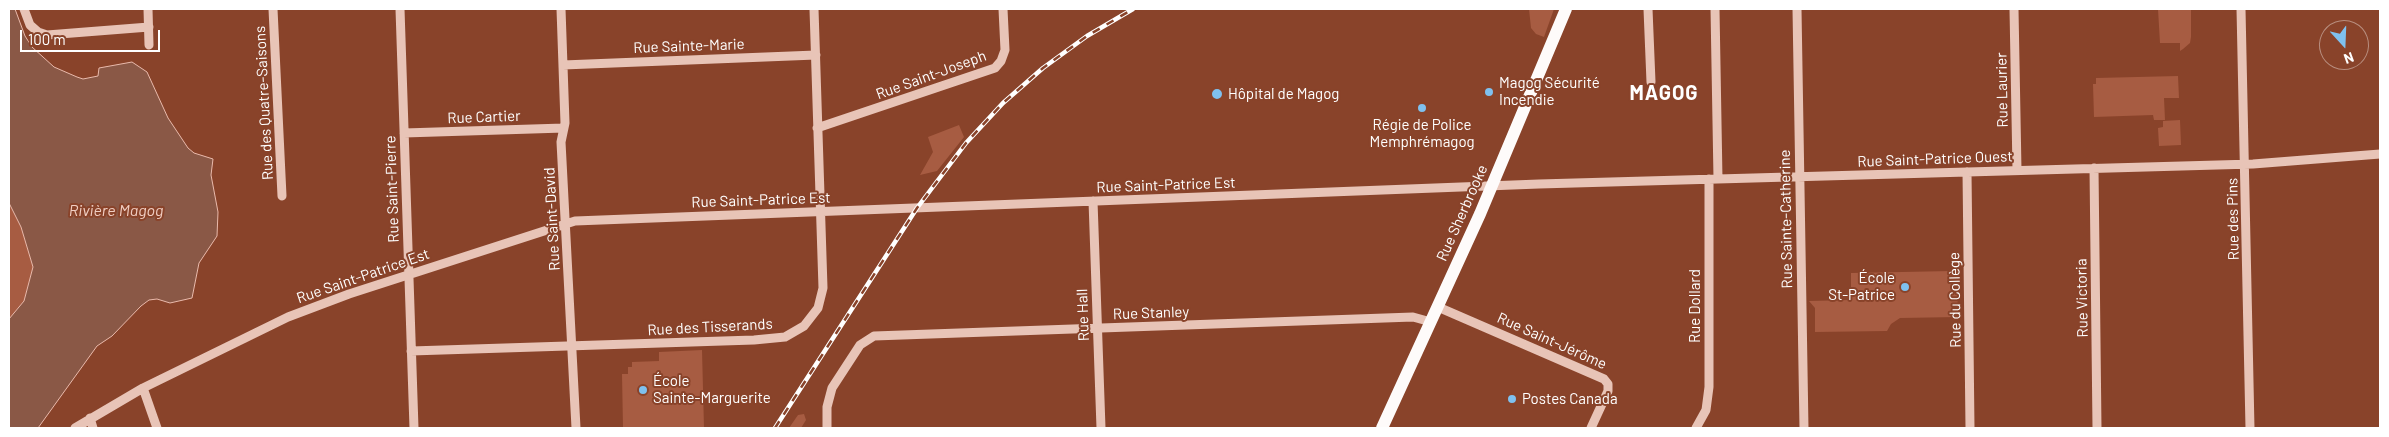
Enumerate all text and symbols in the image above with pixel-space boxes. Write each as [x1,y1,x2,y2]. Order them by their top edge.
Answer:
scale bar [22,20,162,52]
north arrow [2319,20,2369,70]
street label: Rue des Quatre-Saisons [251,25,277,181]
text: 100 m [28,30,66,48]
street label: Rue Sainte-Marie [633,35,745,57]
street label: Rue Saint-Joseph [873,47,989,103]
text: N [2342,49,2356,68]
street label: Rue Laurier [1992,52,2012,128]
place label: Magog Sécurité Incendie [1499,74,1600,109]
district label: MAGOG [1629,81,1699,105]
place label: Hôpital de Magog [1228,85,1339,103]
marker: Magog Sécurité Incendie [1483,86,1495,98]
marker: Hôpital de Magog [1210,87,1224,101]
marker: Régie de Police Memphrémagog [1416,102,1428,114]
street label: Rue Cartier [447,107,521,127]
place label: Régie de Police Memphrémagog [1369,116,1475,151]
street label: Rue Saint-Pierre [381,135,403,243]
street label: Rue Saint-Patrice Ouest [1857,147,2013,171]
street label: Rue Sainte-Catherine [1776,149,1796,289]
street label: Rue Sherbrooke [1433,162,1491,264]
street label: Rue Saint-David [540,167,564,271]
street label: Rue Saint-Patrice Est [1096,174,1236,196]
street label: Rue des Pins [2223,178,2243,260]
street label: Rue Saint-Patrice Est [691,189,831,211]
water label: Rivière Magog [69,201,163,221]
street label: Rue Saint-Patrice Est [294,245,432,307]
street label: Rue du Collège [1945,252,1965,348]
street label: Rue Victoria [2072,258,2092,338]
street label: Rue Dollard [1686,269,1704,343]
place label: École St-Patrice [1828,269,1895,304]
marker: École St-Patrice [1899,281,1911,293]
street label: Rue Hall [1073,288,1093,342]
street label: Rue Stanley [1113,303,1189,323]
street label: Rue Saint-Jérôme [1494,309,1610,373]
street label: Rue des Tisserands [647,315,773,339]
place label: École Sainte-Marguerite [653,372,771,407]
marker: École Sainte-Marguerite [637,384,649,396]
place label: Postes Canada [1522,390,1618,408]
marker: Postes Canada [1506,393,1518,405]

